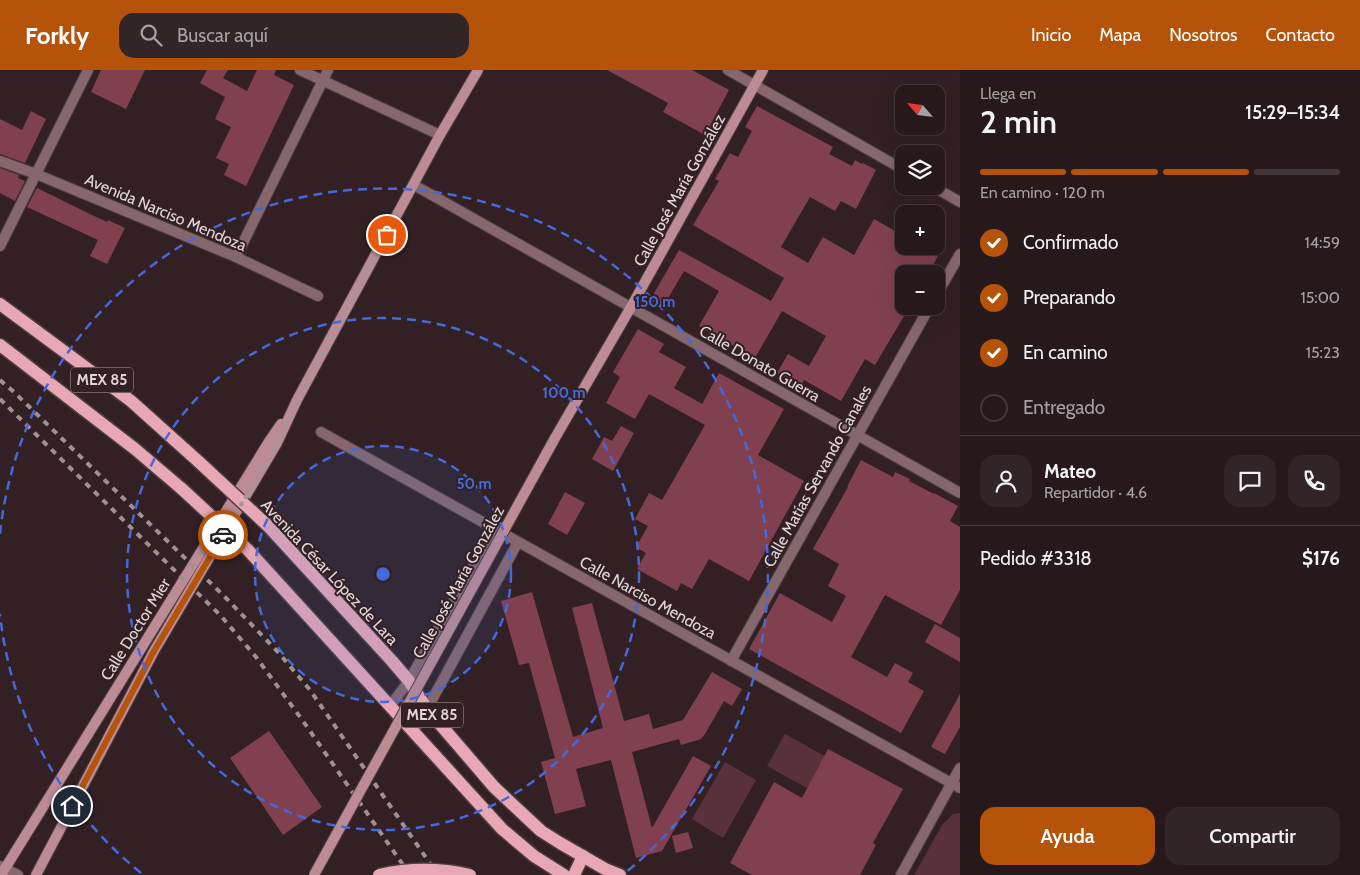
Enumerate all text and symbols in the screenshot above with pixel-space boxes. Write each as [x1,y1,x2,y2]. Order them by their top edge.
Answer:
search box [119,13,469,58]
text: Forkly [25,21,89,50]
icon: search [137,21,165,49]
text: Buscar aquí [177,24,268,47]
text: Inicio [1031,24,1071,46]
text: Mapa [1099,24,1141,46]
text: Nosotros [1169,24,1238,46]
text: Contacto [1266,24,1335,46]
text: Llega en [980,84,1036,103]
north arrow [895,85,945,135]
map controls [895,85,945,315]
text: 15:29–15:34 [1245,101,1340,124]
text: 2 min [980,102,1057,141]
street label: Calle José María González [630,110,729,270]
button: layers [895,145,945,195]
street label: Avenida Narciso Mendoza [82,170,250,255]
text: En camino · 120 m [980,183,1105,202]
button: + [895,205,945,255]
pin [366,214,408,256]
icon: bag [373,221,401,249]
icon: check [980,229,1008,257]
text: Confirmado [1023,231,1119,254]
text: 14:59 [1304,233,1340,252]
button: − [895,265,945,315]
icon: check [980,284,1008,312]
text: Preparando [1023,286,1116,309]
text: 15:00 [1300,288,1340,307]
text: 150 m [635,293,675,311]
street label: Calle Donato Guerra [696,321,824,406]
icon: check [980,339,1008,367]
text: En camino [1023,341,1108,364]
text: 15:23 [1306,343,1340,362]
road number: MEX 85 [71,368,133,392]
street label: Calle Matías Servando Canales [759,382,876,570]
text: 100 m [542,384,586,402]
text: Entregado [1023,396,1105,419]
button: person [980,455,1032,507]
button: chat [1224,455,1276,507]
button: phone [1288,455,1340,507]
text: Mateo [1044,460,1096,483]
text: 50 m [456,475,492,493]
text: Repartidor · 4.6 [1044,483,1147,502]
street label: Avenida César López de Lara [257,496,402,649]
street label: Calle José María González [409,502,508,662]
courier [198,510,248,560]
icon: car [209,521,237,549]
text: Pedido #3318 [980,547,1092,570]
text: $176 [1302,547,1340,570]
street label: Calle Narciso Mendoza [576,552,719,643]
centre of rings [374,565,392,583]
street label: Calle Doctor Mier [96,574,175,684]
road number: MEX 85 [401,702,463,728]
pin [51,785,93,827]
icon: home [58,792,86,820]
button: Ayuda [980,807,1155,865]
button: Compartir [1165,807,1340,865]

